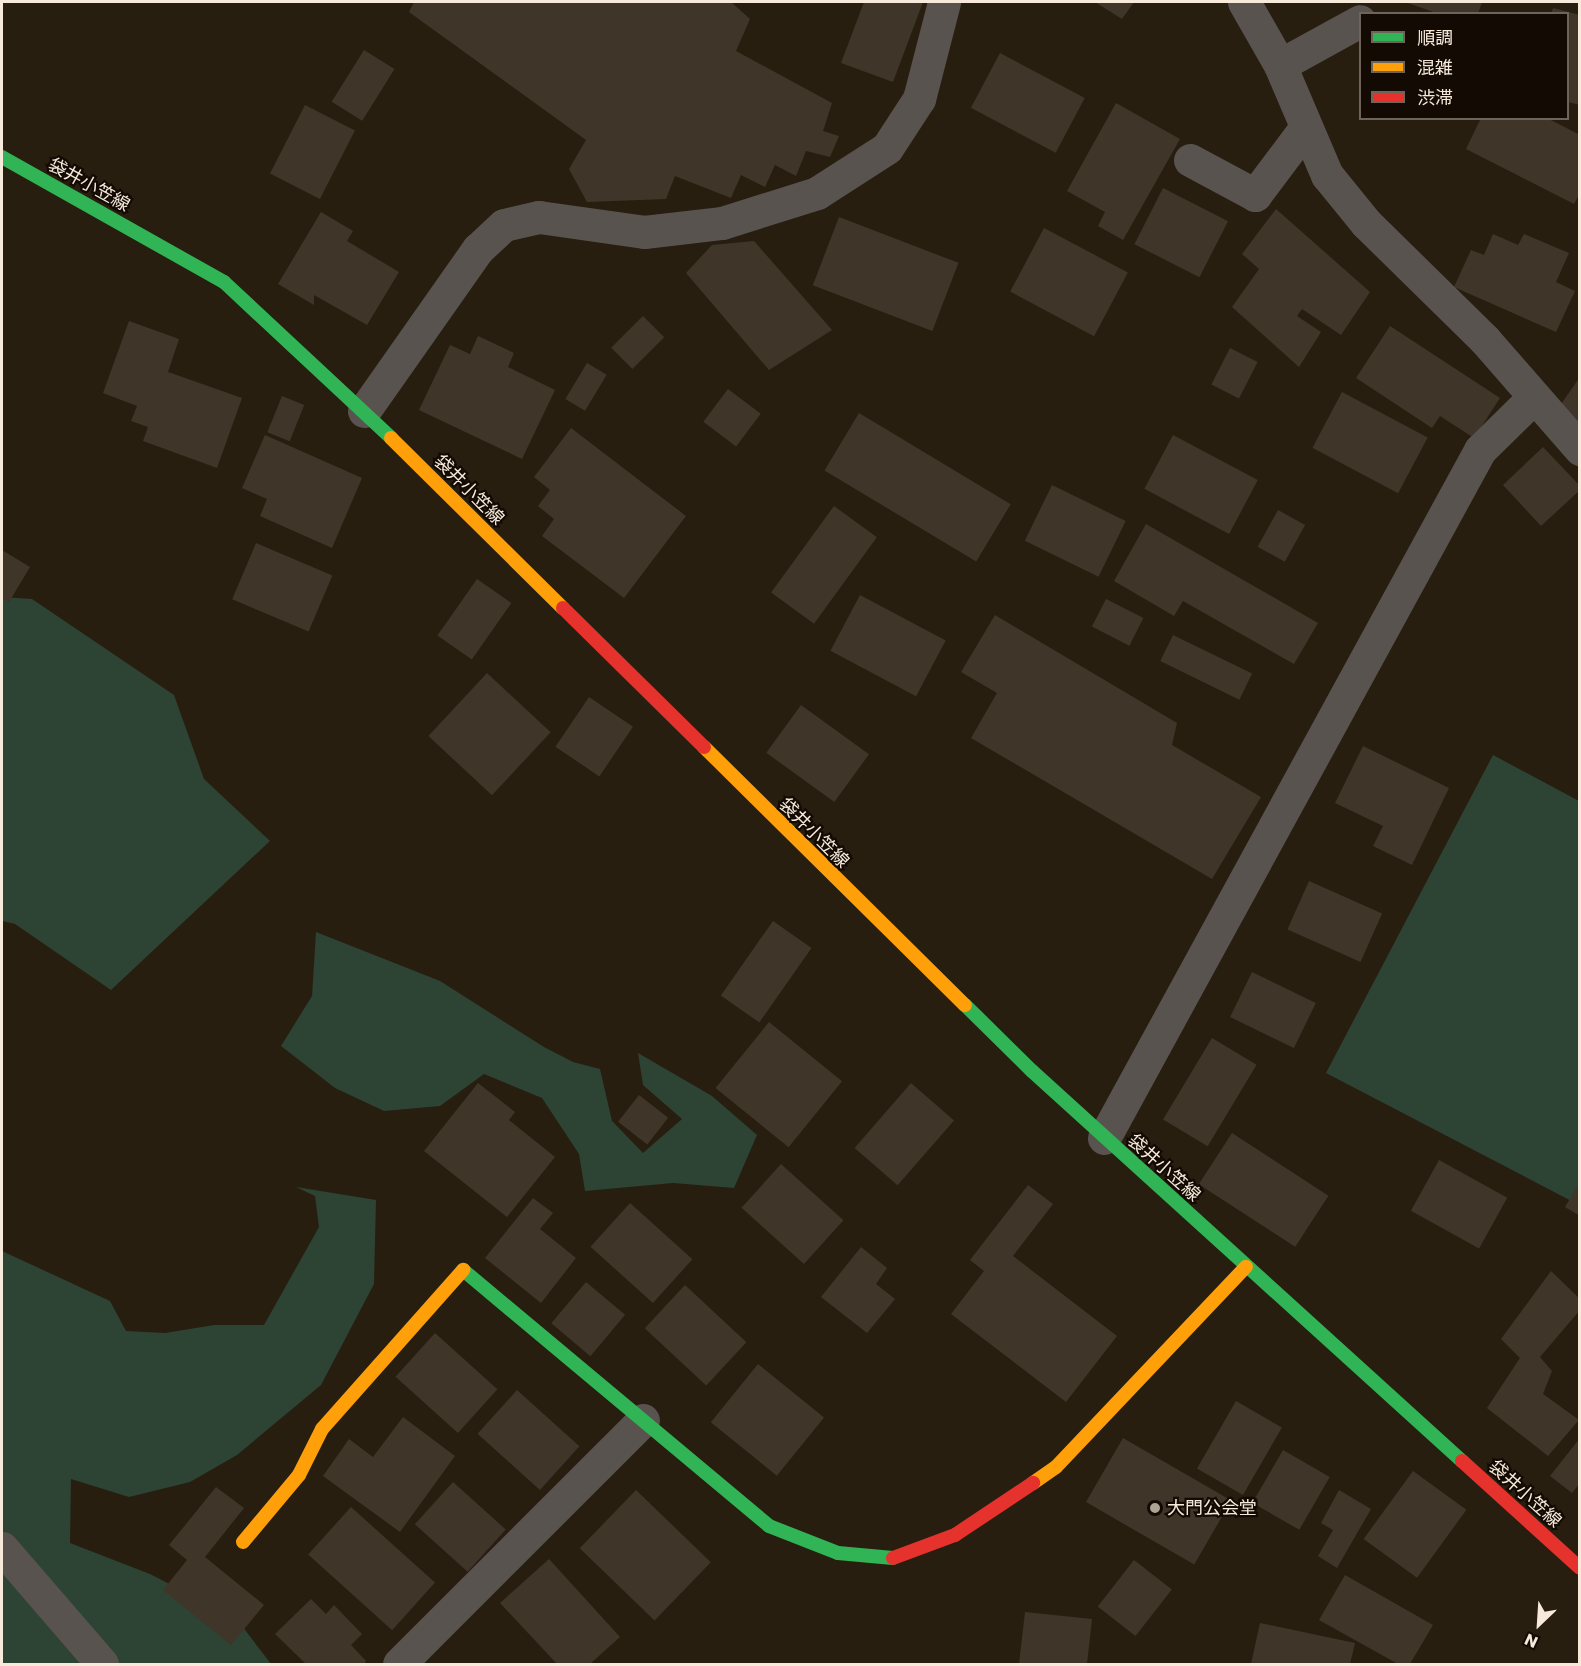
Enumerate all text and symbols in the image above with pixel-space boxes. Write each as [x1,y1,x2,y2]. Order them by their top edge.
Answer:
legend [1359,12,1569,120]
text: 順調 [1417,25,1453,50]
text: 混雑 [1417,55,1453,80]
text: 渋滞 [1417,85,1453,110]
street label: 袋井小笠線 [44,154,134,216]
street label: 袋井小笠線 [430,451,508,529]
street label: 袋井小笠線 [775,794,853,872]
street label: 袋井小笠線 [1123,1130,1205,1206]
street label: 袋井小笠線 [1484,1456,1566,1532]
place label: 大門公会堂 [1167,1497,1257,1519]
marker: 大門公会堂 [1148,1501,1162,1515]
north arrow [1509,1594,1569,1654]
text: N [1521,1628,1542,1654]

